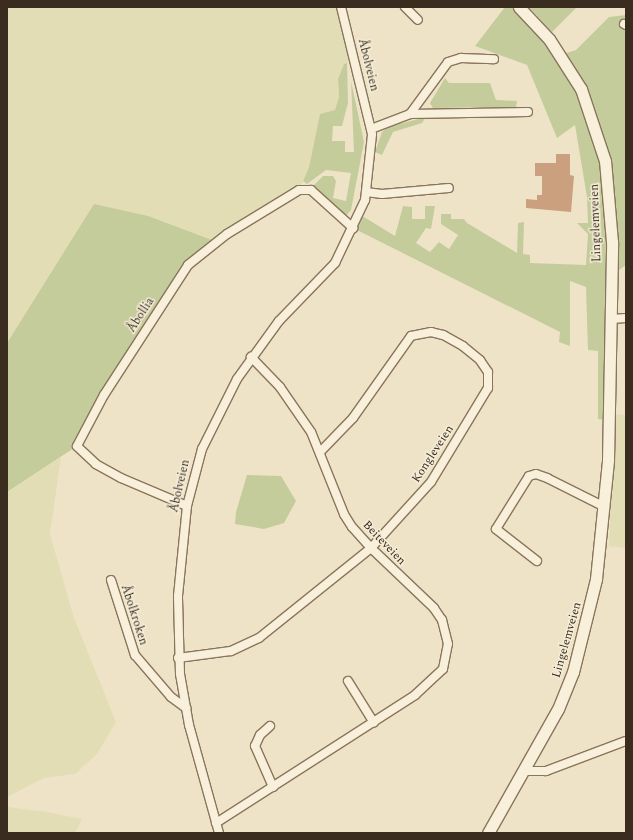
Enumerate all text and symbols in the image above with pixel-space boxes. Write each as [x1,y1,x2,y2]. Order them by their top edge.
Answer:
street label: Åbolveien [355,37,381,93]
street label: Lingelemveien [587,184,605,262]
street label: Åbollia [124,295,158,335]
street label: Kongleveien [409,423,457,485]
street label: Åbolveien [167,458,193,514]
street label: Beiteveien [359,518,409,568]
street label: Åbolkroken [117,583,151,647]
street label: Lingelemveien [549,600,585,680]

